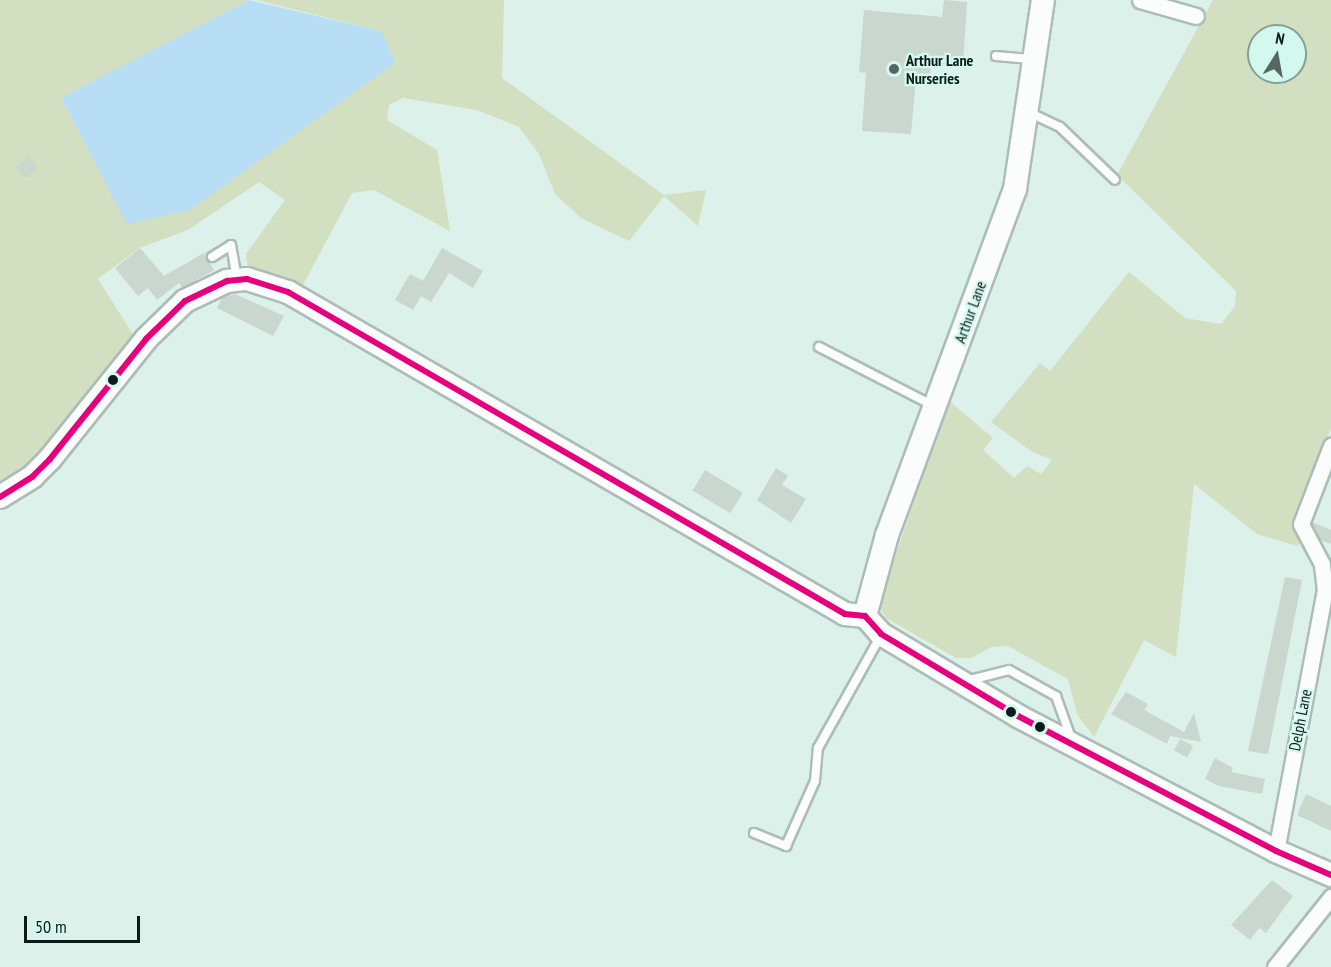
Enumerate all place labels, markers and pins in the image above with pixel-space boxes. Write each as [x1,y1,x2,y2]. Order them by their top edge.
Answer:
place label: Arthur Lane Nurseries [906,50,973,88]
marker: Arthur Lane Nurseries [887,62,901,76]
unlabelled marker [107,374,119,386]
unlabelled marker [1005,706,1017,718]
unlabelled marker [1034,721,1046,733]

